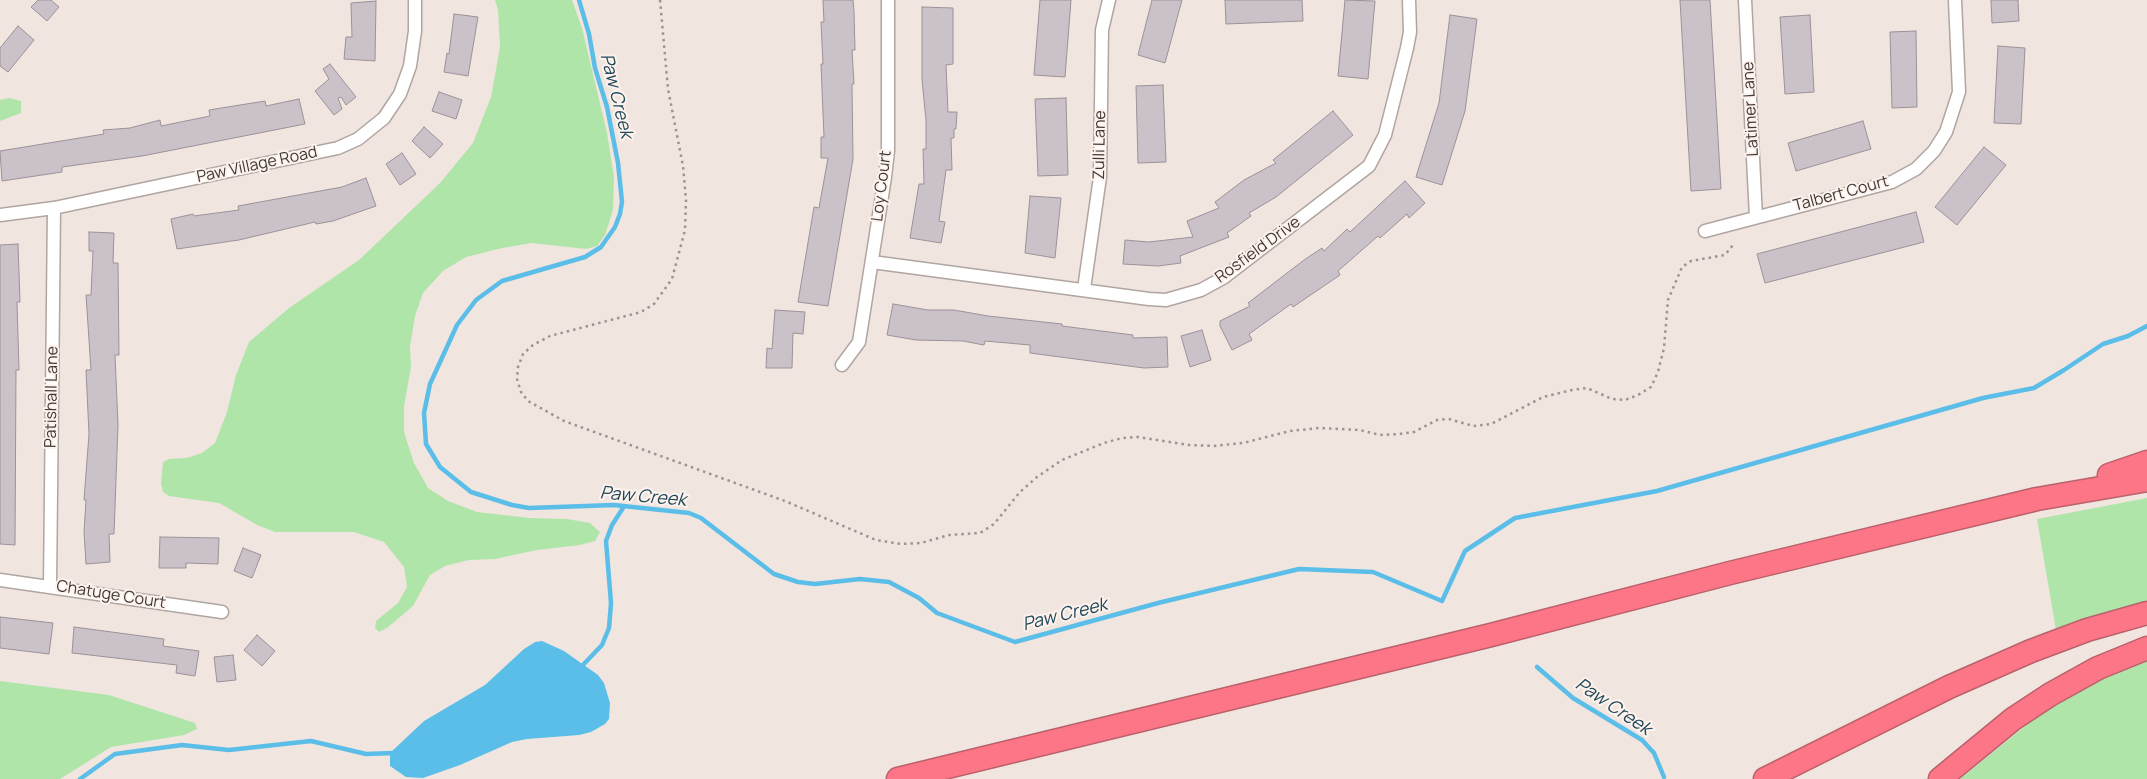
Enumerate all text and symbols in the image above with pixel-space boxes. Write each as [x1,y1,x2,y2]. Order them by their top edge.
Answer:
water label: Paw Creek [595,51,637,141]
street label: Latimer Lane [1739,61,1763,157]
street label: Zulli Lane [1090,110,1110,180]
street label: Paw Village Road [195,143,319,187]
street label: Loy Court [868,149,896,223]
street label: Talbert Court [1791,172,1891,216]
street label: Rosfield Drive [1212,213,1304,287]
street label: Patishall Lane [42,346,62,448]
water label: Paw Creek [599,482,687,512]
street label: Chatuge Court [55,577,167,613]
water label: Paw Creek [1020,594,1110,636]
water label: Paw Creek [1571,674,1655,740]

